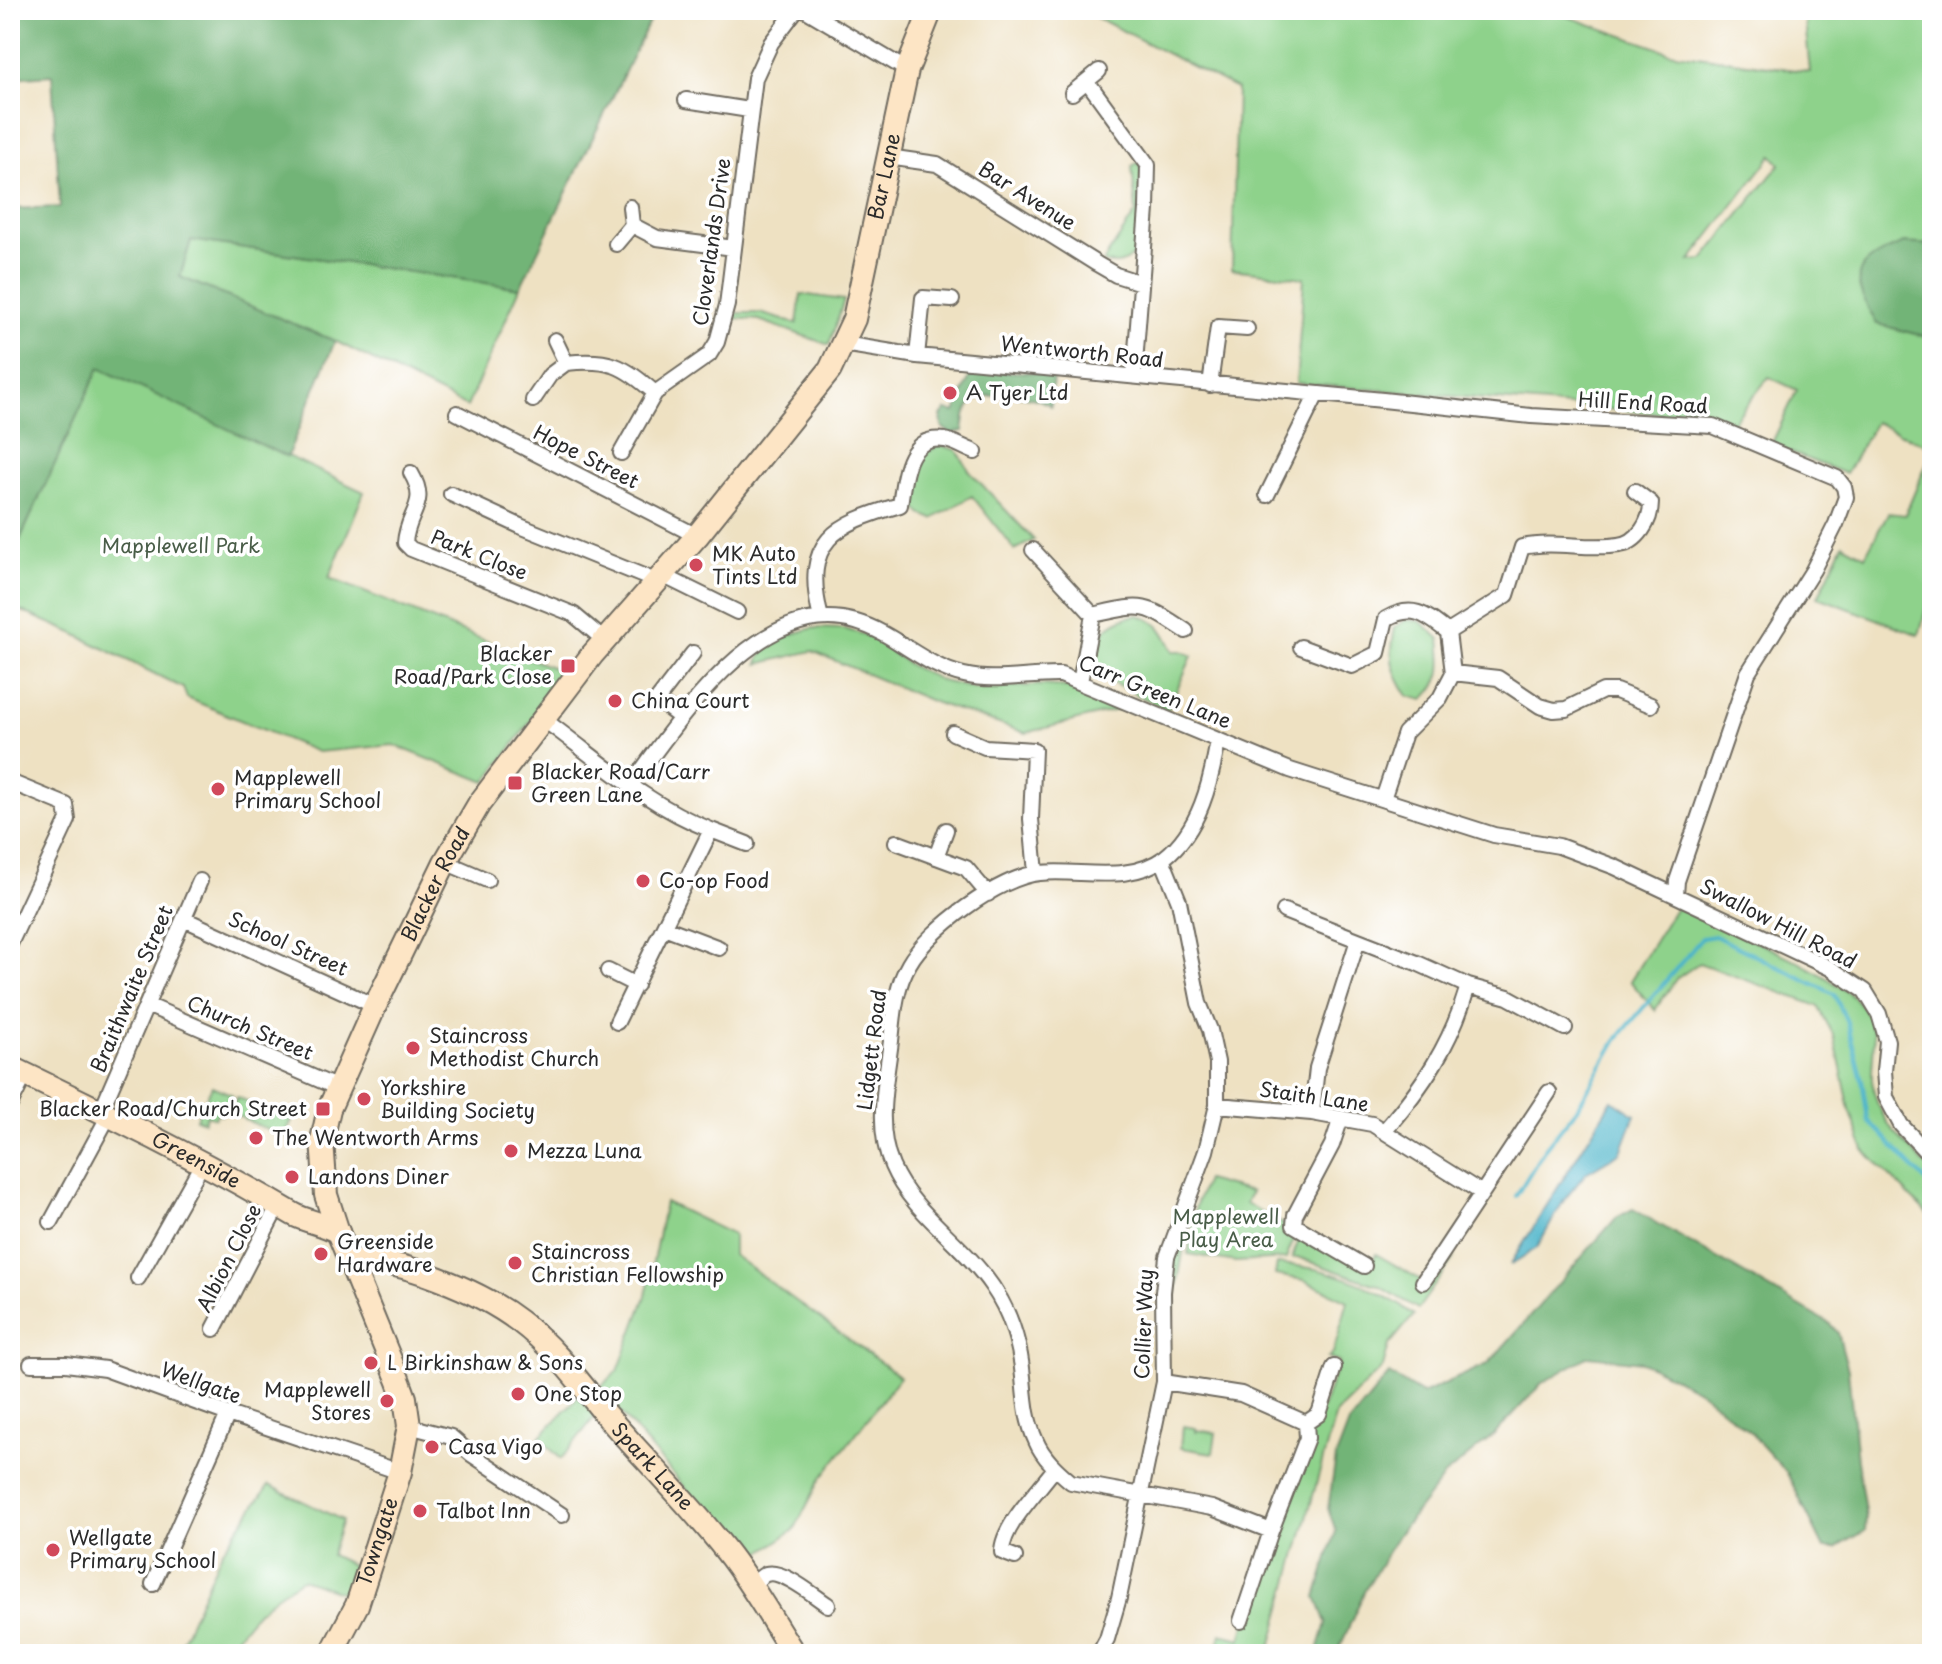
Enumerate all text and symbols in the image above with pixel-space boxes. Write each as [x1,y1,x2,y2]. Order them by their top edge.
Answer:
street label: Bar Lane [860,130,907,222]
street label: Bar Avenue [973,153,1082,237]
street label: Cloverlands Drive [684,156,738,328]
street label: Wentworth Road [999,328,1165,374]
place label: A Tyer Ltd [966,377,1068,407]
marker: A Tyer Ltd [941,384,959,402]
street label: Hill End Road [1577,384,1709,420]
street label: Hope Street [528,417,644,496]
street label: Park Close [427,521,532,587]
park label: Mapplewell Park [102,530,260,560]
place label: MK Auto Tints Ltd [712,538,798,591]
marker: MK Auto Tints Ltd [687,556,705,574]
place label: Blacker Road/Park Close [394,638,553,691]
street label: Carr Green Lane [1074,647,1236,735]
marker: Blacker Road/Park Close [559,657,577,675]
place label: China Court [631,685,750,715]
marker: China Court [606,692,624,710]
place label: Blacker Road/Carr Green Lane [531,756,711,809]
place label: Mapplewell Primary School [234,762,381,815]
marker: Blacker Road/Carr Green Lane [506,774,524,792]
marker: Mapplewell Primary School [209,780,227,798]
street label: Blacker Road [393,821,477,946]
place label: Co-op Food [659,865,769,895]
street label: Swallow Hill Road [1695,871,1862,976]
marker: Co-op Food [634,872,652,890]
street label: Braithwaite Street [82,900,180,1077]
street label: School Street [224,903,353,983]
street label: Church Street [183,987,318,1067]
street label: Lidgett Road [849,988,893,1112]
place label: Staincross Methodist Church [429,1020,599,1073]
marker: Staincross Methodist Church [404,1039,422,1057]
place label: Yorkshire Building Society [380,1072,535,1125]
street label: Staith Lane [1258,1073,1371,1119]
marker: Yorkshire Building Society [355,1090,373,1108]
place label: Blacker Road/Church Street [39,1093,307,1123]
marker: Blacker Road/Church Street [314,1100,332,1118]
place label: The Wentworth Arms [272,1122,479,1152]
street label: Greenside [147,1123,246,1195]
marker: The Wentworth Arms [247,1129,265,1147]
place label: Mezza Luna [527,1135,641,1165]
marker: Mezza Luna [502,1142,520,1160]
place label: Landons Diner [308,1161,449,1191]
marker: Landons Diner [283,1168,301,1186]
street label: Albion Close [188,1198,268,1317]
park label: Mapplewell Play Area [1173,1201,1279,1254]
place label: Greenside Hardware [337,1226,434,1279]
place label: Staincross Christian Fellowship [531,1236,724,1289]
marker: Greenside Hardware [312,1245,330,1263]
marker: Staincross Christian Fellowship [506,1254,524,1272]
street label: Collier Way [1126,1268,1160,1380]
place label: L Birkinshaw & Sons [387,1347,583,1377]
street label: Wellgate [157,1354,246,1410]
marker: L Birkinshaw & Sons [362,1354,380,1372]
place label: Mapplewell Stores [264,1374,371,1427]
place label: One Stop [534,1378,622,1408]
marker: One Stop [509,1385,527,1403]
marker: Mapplewell Stores [378,1392,396,1410]
street label: Spark Lane [605,1415,702,1516]
place label: Casa Vigo [448,1431,543,1461]
marker: Casa Vigo [423,1438,441,1456]
street label: Towngate [348,1493,405,1590]
place label: Talbot Inn [436,1495,531,1525]
marker: Talbot Inn [411,1502,429,1520]
place label: Wellgate Primary School [69,1522,216,1575]
marker: Wellgate Primary School [44,1541,62,1559]

